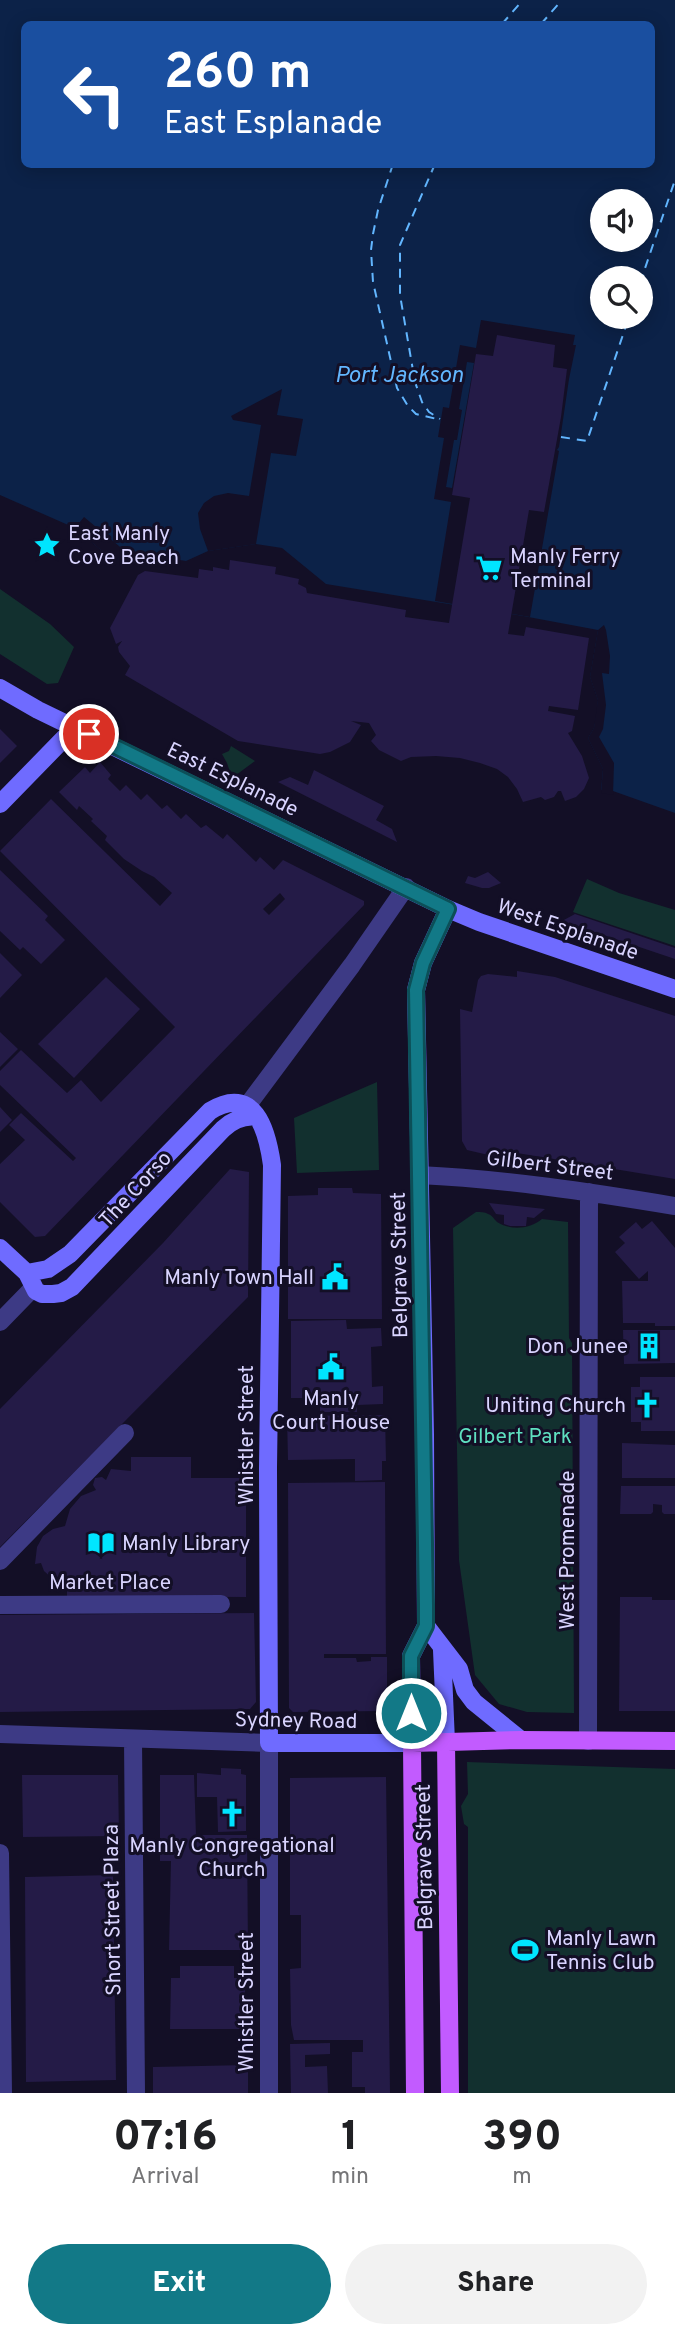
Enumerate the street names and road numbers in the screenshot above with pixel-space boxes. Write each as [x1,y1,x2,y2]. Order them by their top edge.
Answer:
street label: East Esplanade [162,737,303,824]
street label: West Esplanade [493,894,642,967]
street label: Gilbert Street [485,1145,615,1188]
street label: The Corso [94,1146,178,1234]
street label: Belgrave Street [386,1192,415,1338]
street label: Whistler Street [234,1365,261,1505]
street label: West Promenade [555,1470,582,1630]
street label: Market Place [49,1570,171,1597]
street label: Sydney Road [234,1707,358,1736]
street label: Belgrave Street [411,1784,440,1930]
street label: Short Street Plaza [99,1824,128,1996]
street label: Whistler Street [234,1932,261,2072]

